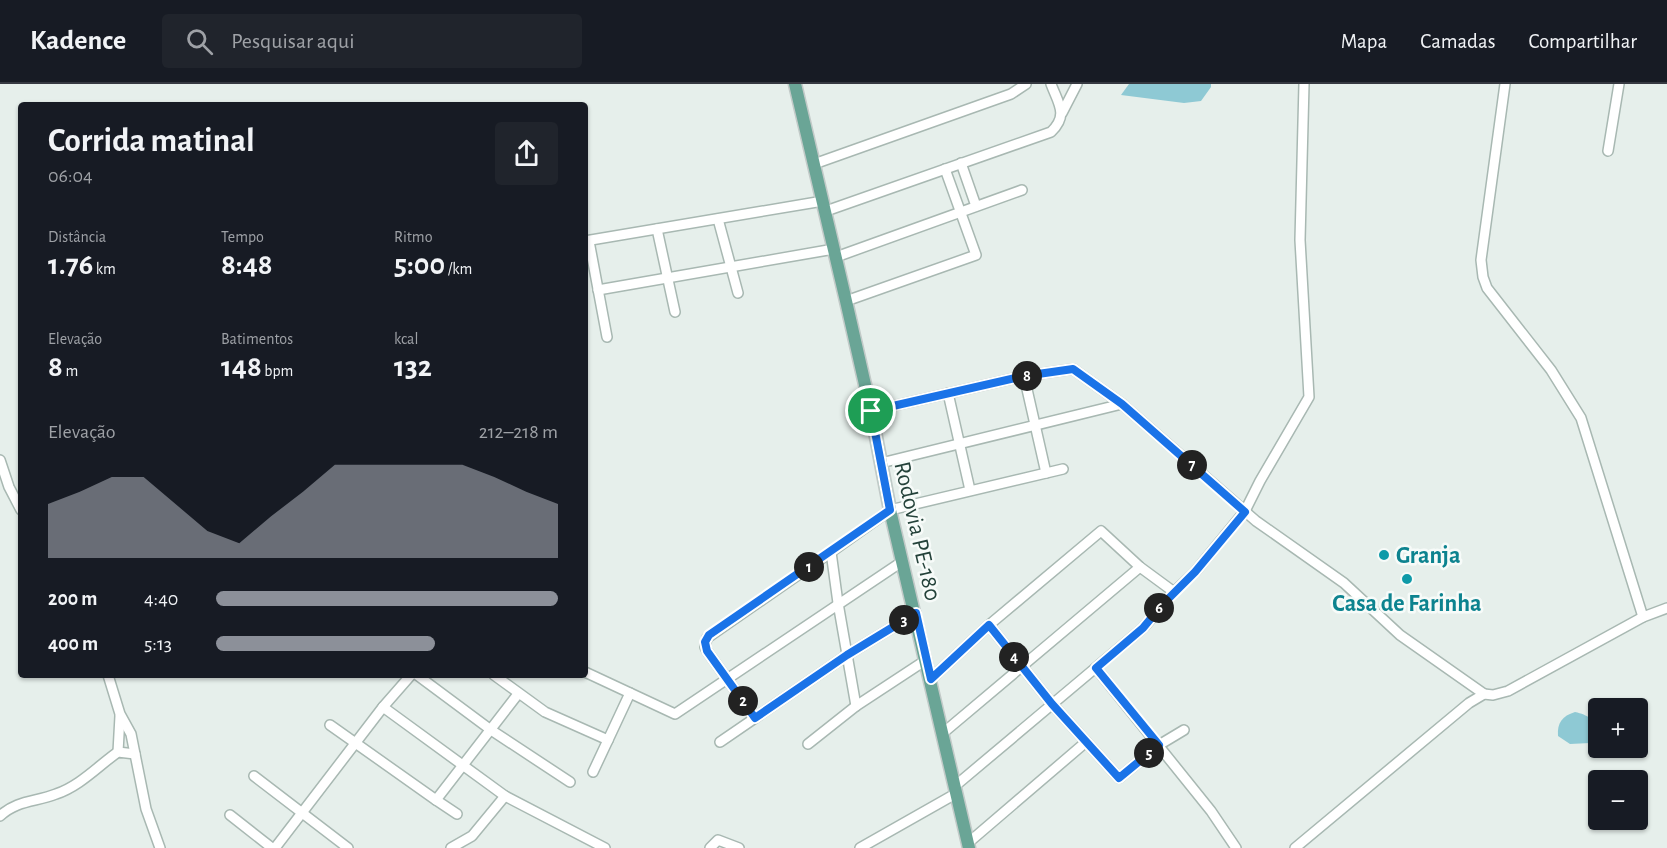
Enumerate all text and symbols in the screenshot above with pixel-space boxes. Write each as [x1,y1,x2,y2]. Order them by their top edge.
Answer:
search box [162,14,582,68]
icon: search [183,25,216,58]
text: Kadence [30,27,126,55]
text: Pesquisar aqui [231,30,355,52]
text: Mapa [1341,31,1387,52]
text: Camadas [1420,31,1495,52]
text: Compartilhar [1528,31,1637,52]
button: share [495,122,558,185]
text: Corrida matinal [48,125,255,158]
text: 06:04 [48,166,93,186]
text: Distância [48,229,106,245]
text: Tempo [221,229,264,245]
text: Ritmo [394,229,433,245]
text: 1.76 [48,250,93,280]
text: 8:48 [221,250,273,280]
text: 5:00 [394,250,445,280]
text: km [93,261,116,277]
text: /km [445,261,472,277]
text: Elevação [48,331,102,347]
text: Batimentos [221,331,293,347]
text: kcal [394,331,418,347]
text: 8 [48,352,63,382]
text: 148 [221,352,262,382]
text: 132 [394,352,432,382]
pin: 8 [1012,361,1042,391]
text: m [63,363,78,379]
text: bpm [262,363,293,379]
text: 8 [1023,368,1031,384]
pin [845,385,896,436]
icon: arrive [854,394,887,427]
text: Elevação [48,422,116,442]
text: 212–218 m [479,422,558,442]
pin: 7 [1177,450,1207,480]
text: 7 [1189,457,1195,473]
street label: Rodovia PE-180 [889,459,945,603]
place label: Granja [1396,544,1460,568]
marker: Granja [1377,548,1391,562]
pin: 1 [794,552,824,582]
text: 1 [806,559,812,575]
marker: Casa de Farinha [1400,572,1414,586]
text: 200 m [48,589,97,609]
text: 4:40 [144,589,178,609]
place label: Casa de Farinha [1332,592,1482,616]
pin: 6 [1144,593,1174,623]
text: 6 [1155,600,1163,616]
pin: 3 [889,605,919,635]
text: 3 [901,612,907,628]
text: 400 m [48,634,98,654]
text: 5:13 [144,634,172,654]
pin: 4 [999,642,1029,672]
text: 4 [1010,649,1018,665]
pin: 2 [728,686,758,716]
text: 2 [739,693,747,709]
map controls [1588,698,1648,830]
button: + [1588,698,1648,758]
pin: 5 [1134,738,1164,768]
text: 5 [1146,745,1152,761]
button: − [1588,770,1648,830]

